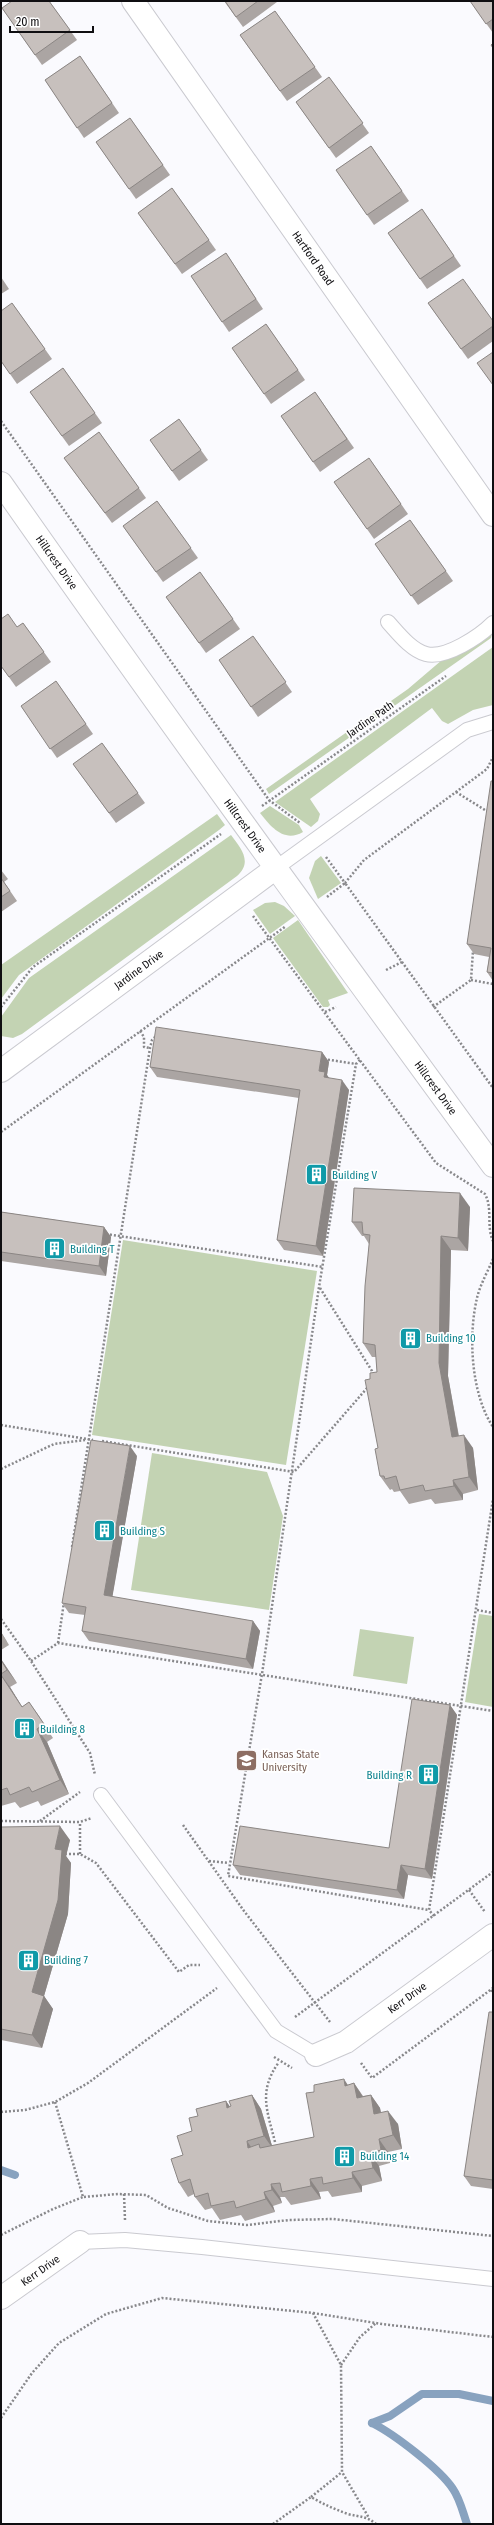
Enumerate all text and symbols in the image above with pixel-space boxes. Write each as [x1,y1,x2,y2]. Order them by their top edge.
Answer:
scale bar [10,8,93,34]
text: 20 m [16,15,40,29]
street label: Hartford Road [289,229,336,288]
street label: Hillcrest Drive [33,533,80,592]
street label: Jardine Path [344,698,396,740]
street label: Hillcrest Drive [221,797,269,856]
street label: Jardine Drive [112,947,166,992]
street label: Hillcrest Drive [412,1059,459,1117]
building icon: Building V [303,1162,329,1188]
place label: Building V [332,1169,378,1182]
building icon: Building T [42,1236,68,1262]
place label: Building T [70,1243,116,1256]
building icon: Building 10 [398,1325,424,1351]
place label: Building 10 [426,1332,476,1345]
building icon: Building S [91,1518,117,1544]
place label: Building S [120,1525,166,1538]
building icon: Building 8 [11,1716,37,1742]
place label: Building 8 [40,1723,86,1736]
school or university icon: Kansas State University [234,1747,260,1773]
place label: Kansas State University [262,1748,319,1774]
building icon: Building R [415,1762,441,1788]
place label: Building R [366,1769,412,1782]
building icon: Building 7 [15,1947,41,1973]
place label: Building 7 [44,1954,89,1967]
street label: Kerr Drive [385,1980,429,2017]
building icon: Building 14 [331,2143,357,2169]
place label: Building 14 [360,2150,410,2163]
street label: Kerr Drive [18,2252,62,2289]

